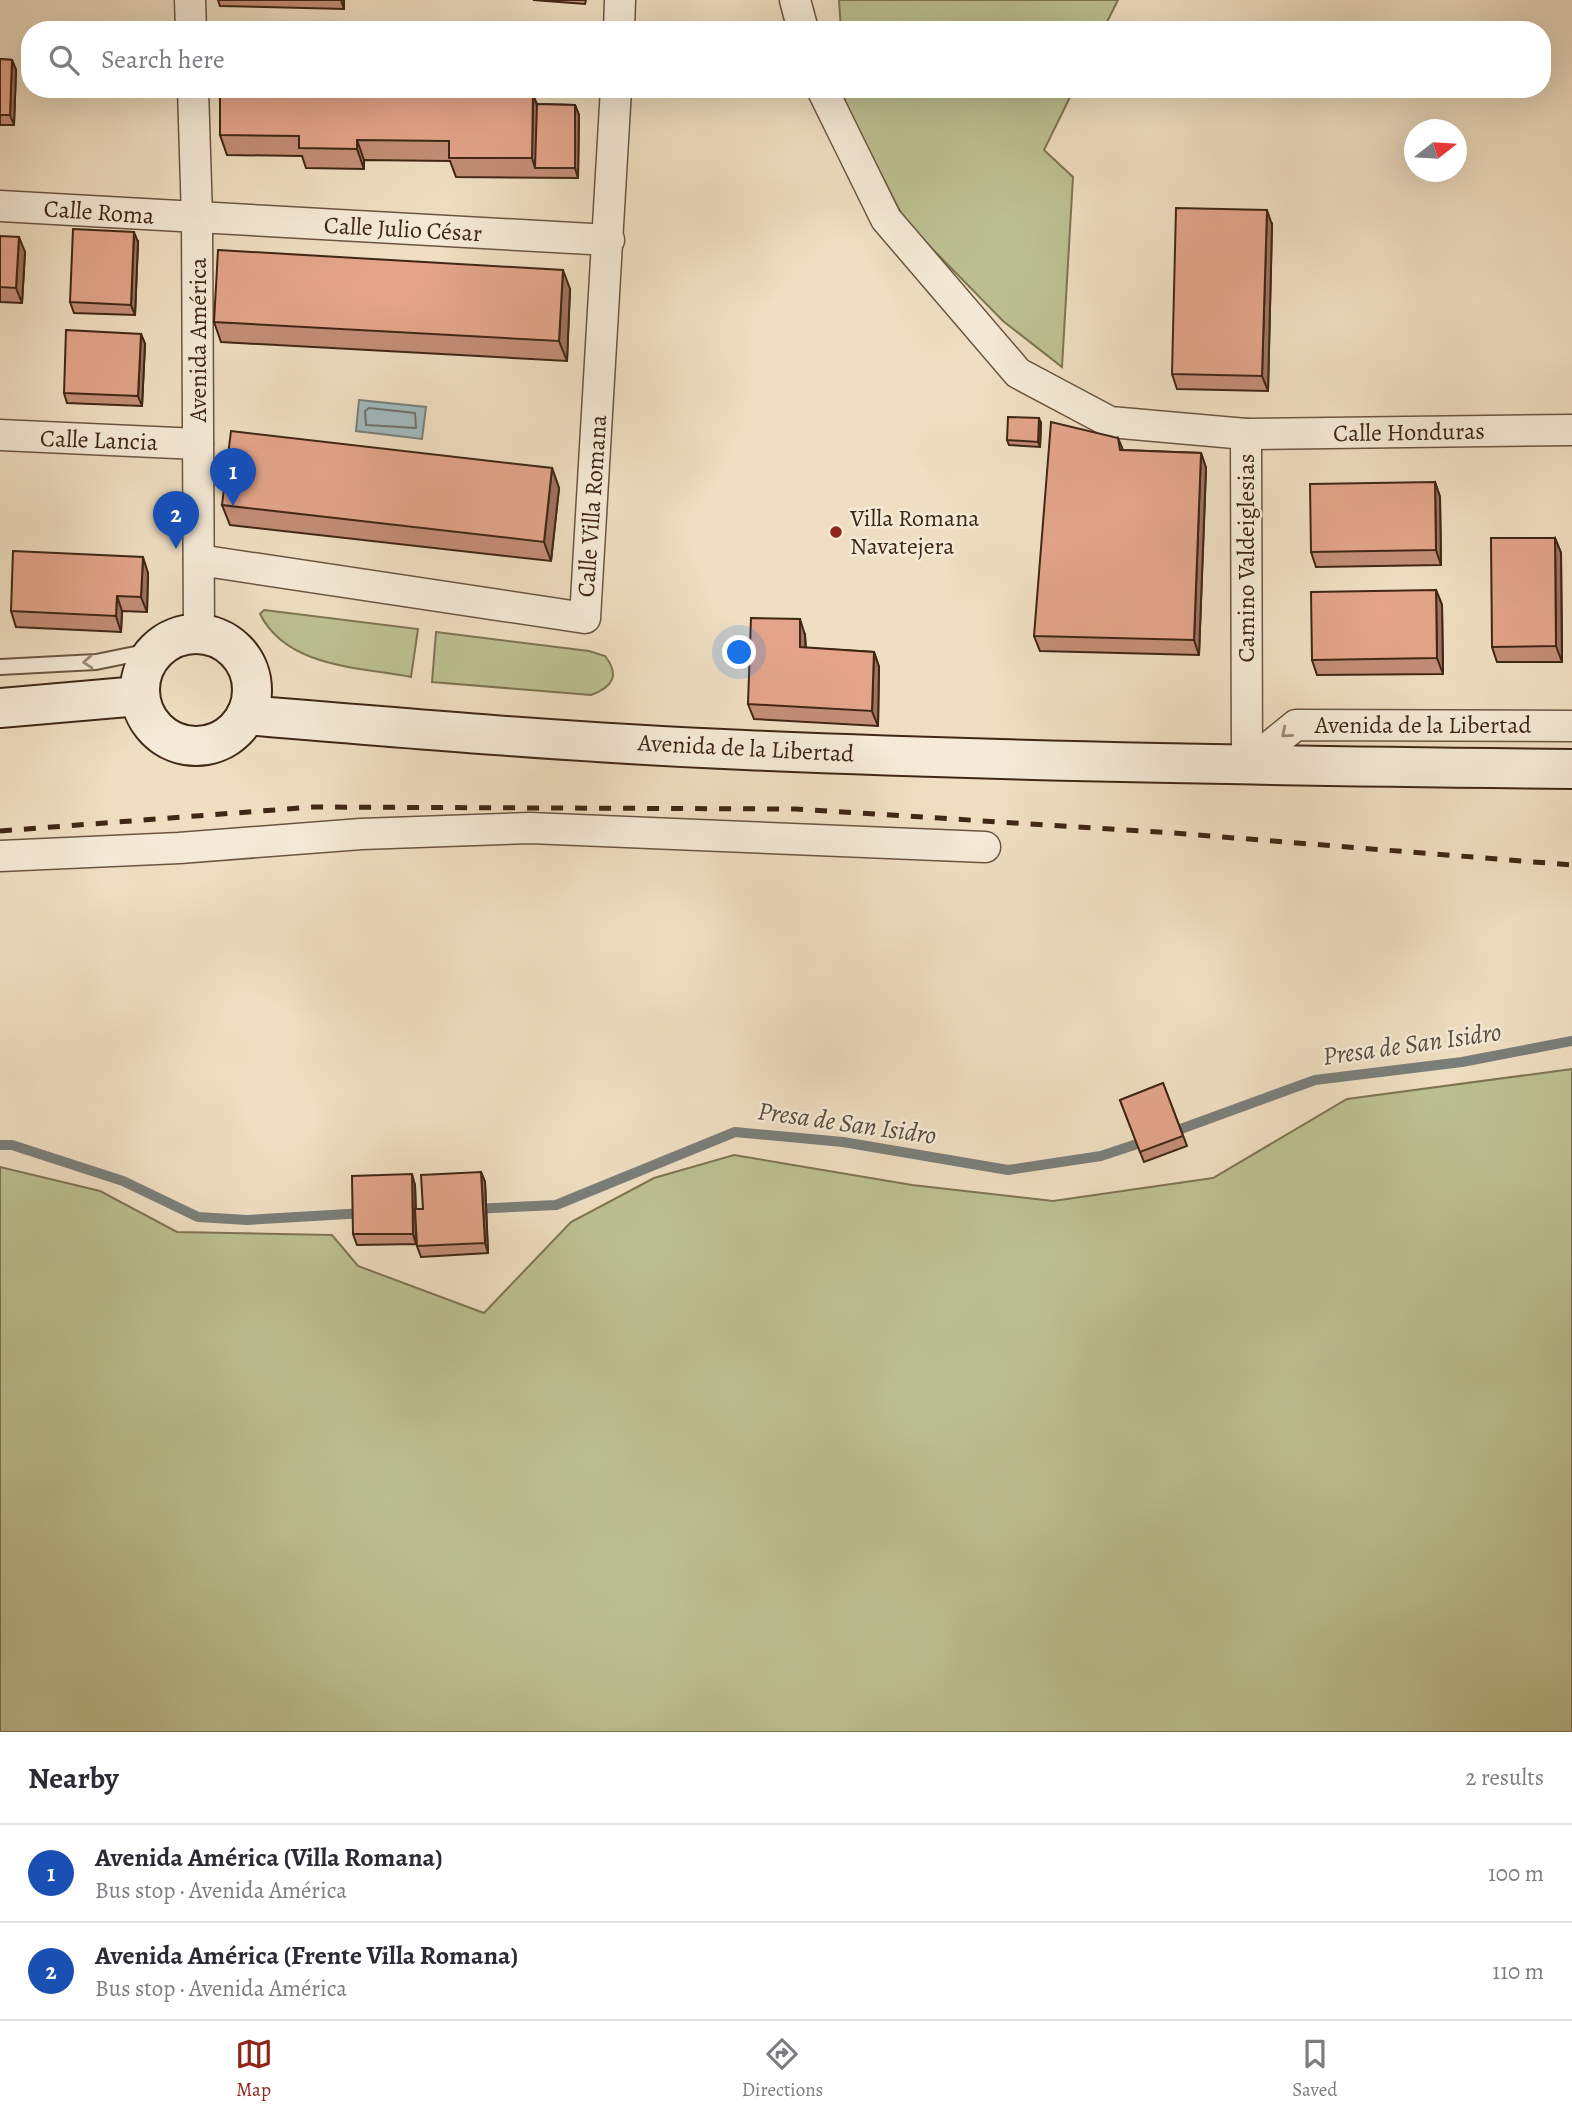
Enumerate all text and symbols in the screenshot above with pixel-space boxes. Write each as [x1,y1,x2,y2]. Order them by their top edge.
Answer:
search box [21,21,1551,98]
icon: search [45,41,83,79]
text: Search here [101,42,225,77]
north arrow [1404,119,1467,182]
street label: Calle Roma [43,192,156,232]
street label: Calle Julio César [323,209,483,249]
street label: Avenida América [182,257,214,423]
street label: Calle Villa Romana [570,413,614,598]
street label: Calle Honduras [1333,415,1485,449]
street label: Calle Lancia [39,422,159,458]
pin: 1 [210,448,256,506]
street label: Camino Valdeiglesias [1230,454,1262,662]
pin: 2 [153,491,199,549]
place label: Villa Romana Navatejera [849,502,980,562]
marker: Villa Romana Navatejera [828,524,844,540]
your location [722,635,756,669]
one-way arrow [82,654,93,669]
street label: Avenida de la Libertad [1314,709,1531,741]
one-way arrow [1282,724,1294,737]
street label: Avenida de la Libertad [636,726,855,770]
water label: Presa de San Isidro [1320,1014,1504,1074]
water label: Presa de San Isidro [755,1093,939,1153]
text: Nearby [28,1758,119,1798]
text: 2 results [1466,1762,1544,1793]
text: Avenida América (Villa Romana) [95,1840,443,1875]
text: 1 [47,1858,55,1889]
text: 100 m [1488,1858,1544,1889]
text: Bus stop · Avenida América [95,1875,347,1906]
text: Avenida América (Frente Villa Romana) [95,1938,518,1973]
text: 2 [45,1956,57,1987]
text: 110 m [1492,1956,1544,1987]
text: Bus stop · Avenida América [95,1973,347,2004]
tab: Map [235,2035,273,2103]
tab: Directions [742,2035,823,2103]
tab: Saved [1292,2035,1337,2103]

